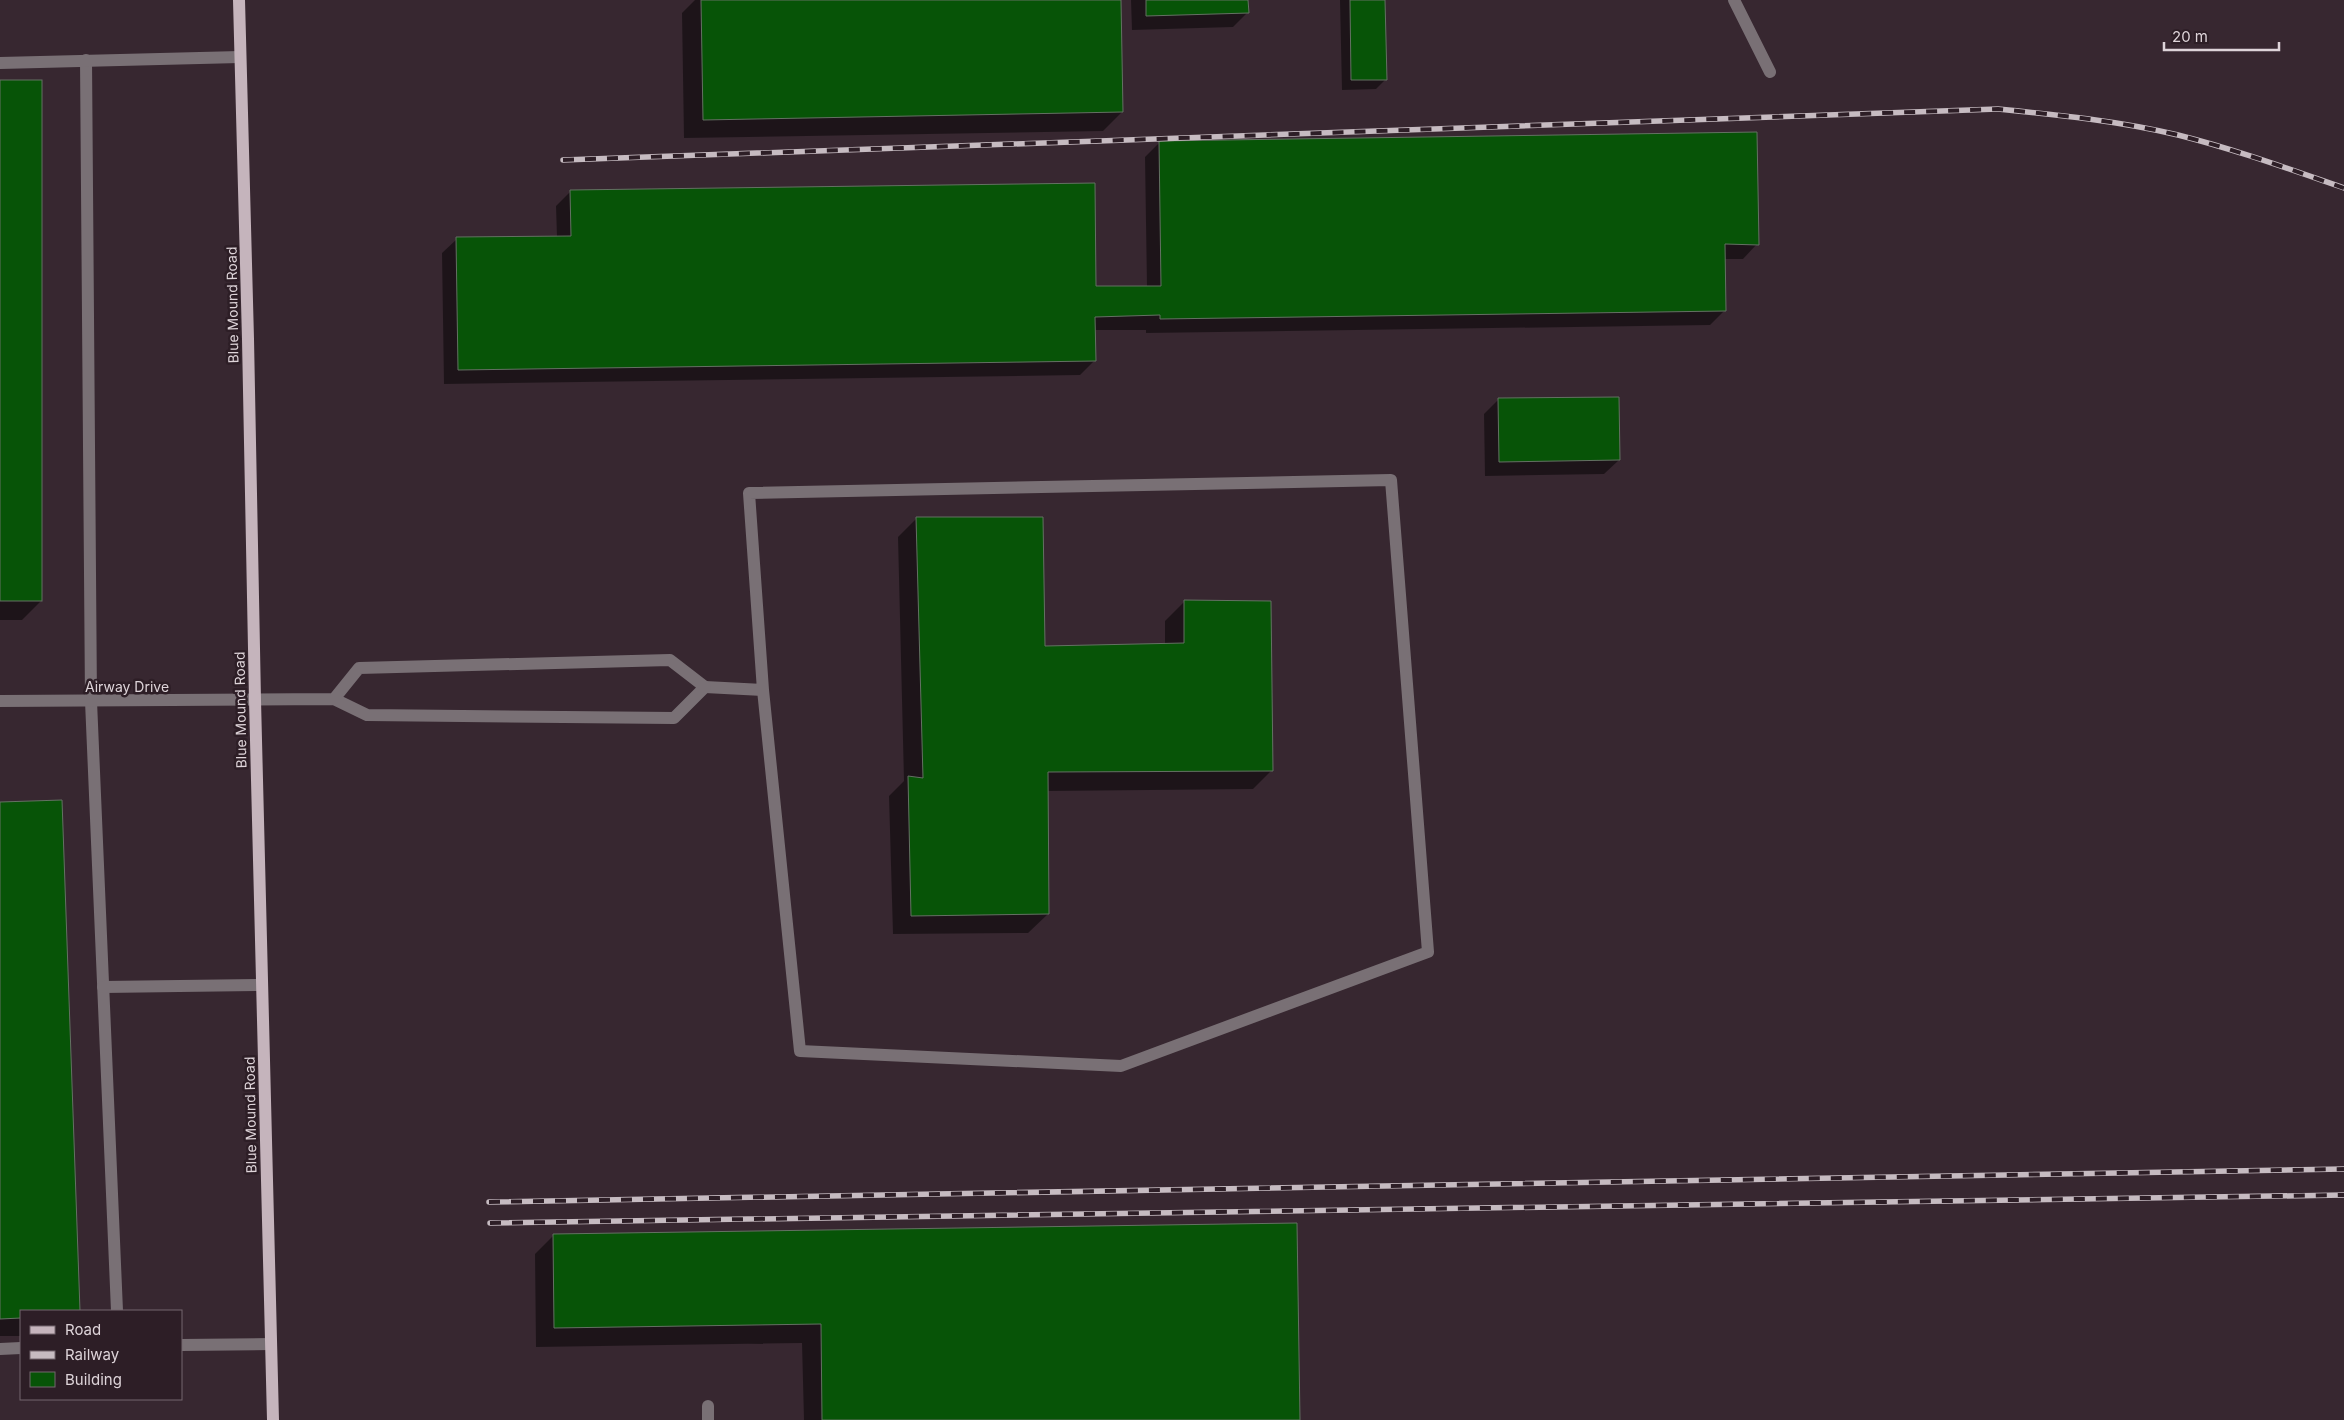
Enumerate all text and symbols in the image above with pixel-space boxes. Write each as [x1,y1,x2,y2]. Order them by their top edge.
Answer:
scale bar [2164,20,2279,52]
text: 20 m [2172,27,2208,46]
street label: Blue Mound Road [222,246,242,364]
street label: Blue Mound Road [230,651,250,769]
street label: Airway Drive [85,678,169,695]
street label: Blue Mound Road [240,1056,260,1174]
legend [20,1310,182,1400]
text: Road [65,1320,101,1339]
text: Railway [65,1345,120,1364]
text: Building [65,1370,122,1389]

